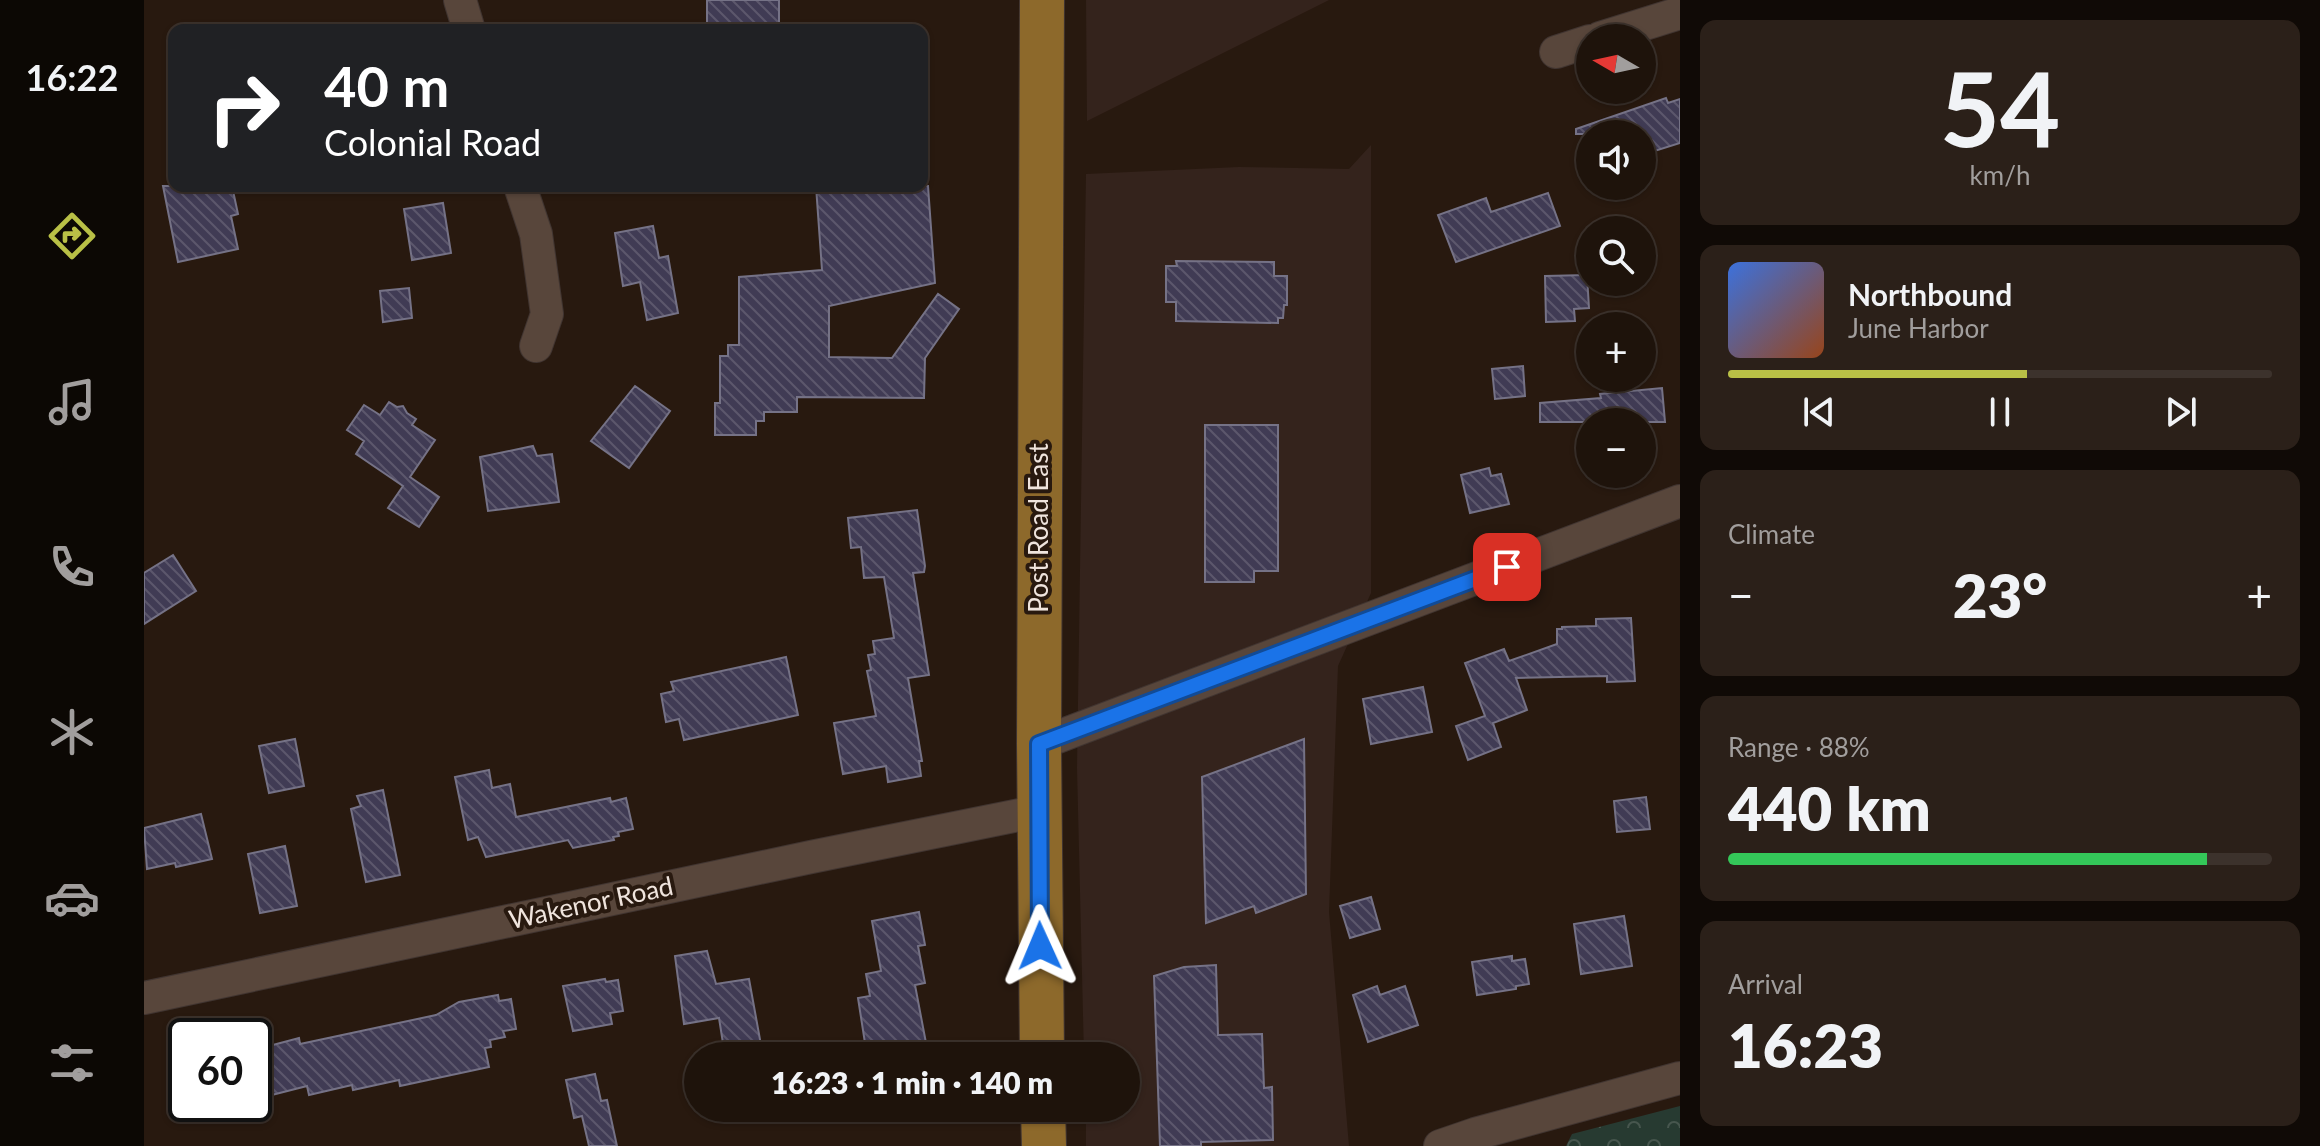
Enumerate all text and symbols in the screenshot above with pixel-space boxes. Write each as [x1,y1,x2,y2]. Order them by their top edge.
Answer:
north arrow [1576,24,1656,104]
map controls [1576,24,1656,488]
text: 54 [1940,44,2060,169]
text: 40 m [324,52,449,119]
text: 16:22 [26,55,118,99]
icon: right [192,56,296,160]
text: Colonial Road [324,120,541,164]
button: sound [1576,120,1656,200]
text: km/h [1970,159,2030,191]
icon: directions [44,208,100,264]
button: search [1576,216,1656,296]
text: Northbound [1848,276,2012,312]
button: + [1576,312,1656,392]
text: June Harbor [1848,312,1989,344]
icon: music [44,374,100,430]
icon: previous [1797,390,1841,434]
icon: pause [1978,390,2022,434]
icon: next [2159,390,2203,434]
button: − [1576,408,1656,488]
street label: Post Road East [1022,443,1054,613]
text: Climate [1728,518,1815,550]
pin [1473,533,1541,601]
icon: phone [44,539,100,595]
icon: arrive [1485,545,1529,589]
text: 23° [1953,559,2047,631]
text: − [1728,569,1754,621]
text: + [2246,569,2272,621]
icon: climate [44,704,100,760]
text: Range · 88% [1728,731,1870,763]
text: 440 km [1728,772,1931,844]
street label: Wakenor Road [506,869,676,935]
icon: car [44,870,100,926]
position arrow [998,904,1082,988]
text: Arrival [1728,968,1803,1000]
text: 16:23 [1728,1009,1883,1081]
speed limit sign: 60 [168,1018,272,1122]
icon: filters [44,1035,100,1091]
text: 16:23 · 1 min · 140 m [771,1064,1053,1100]

